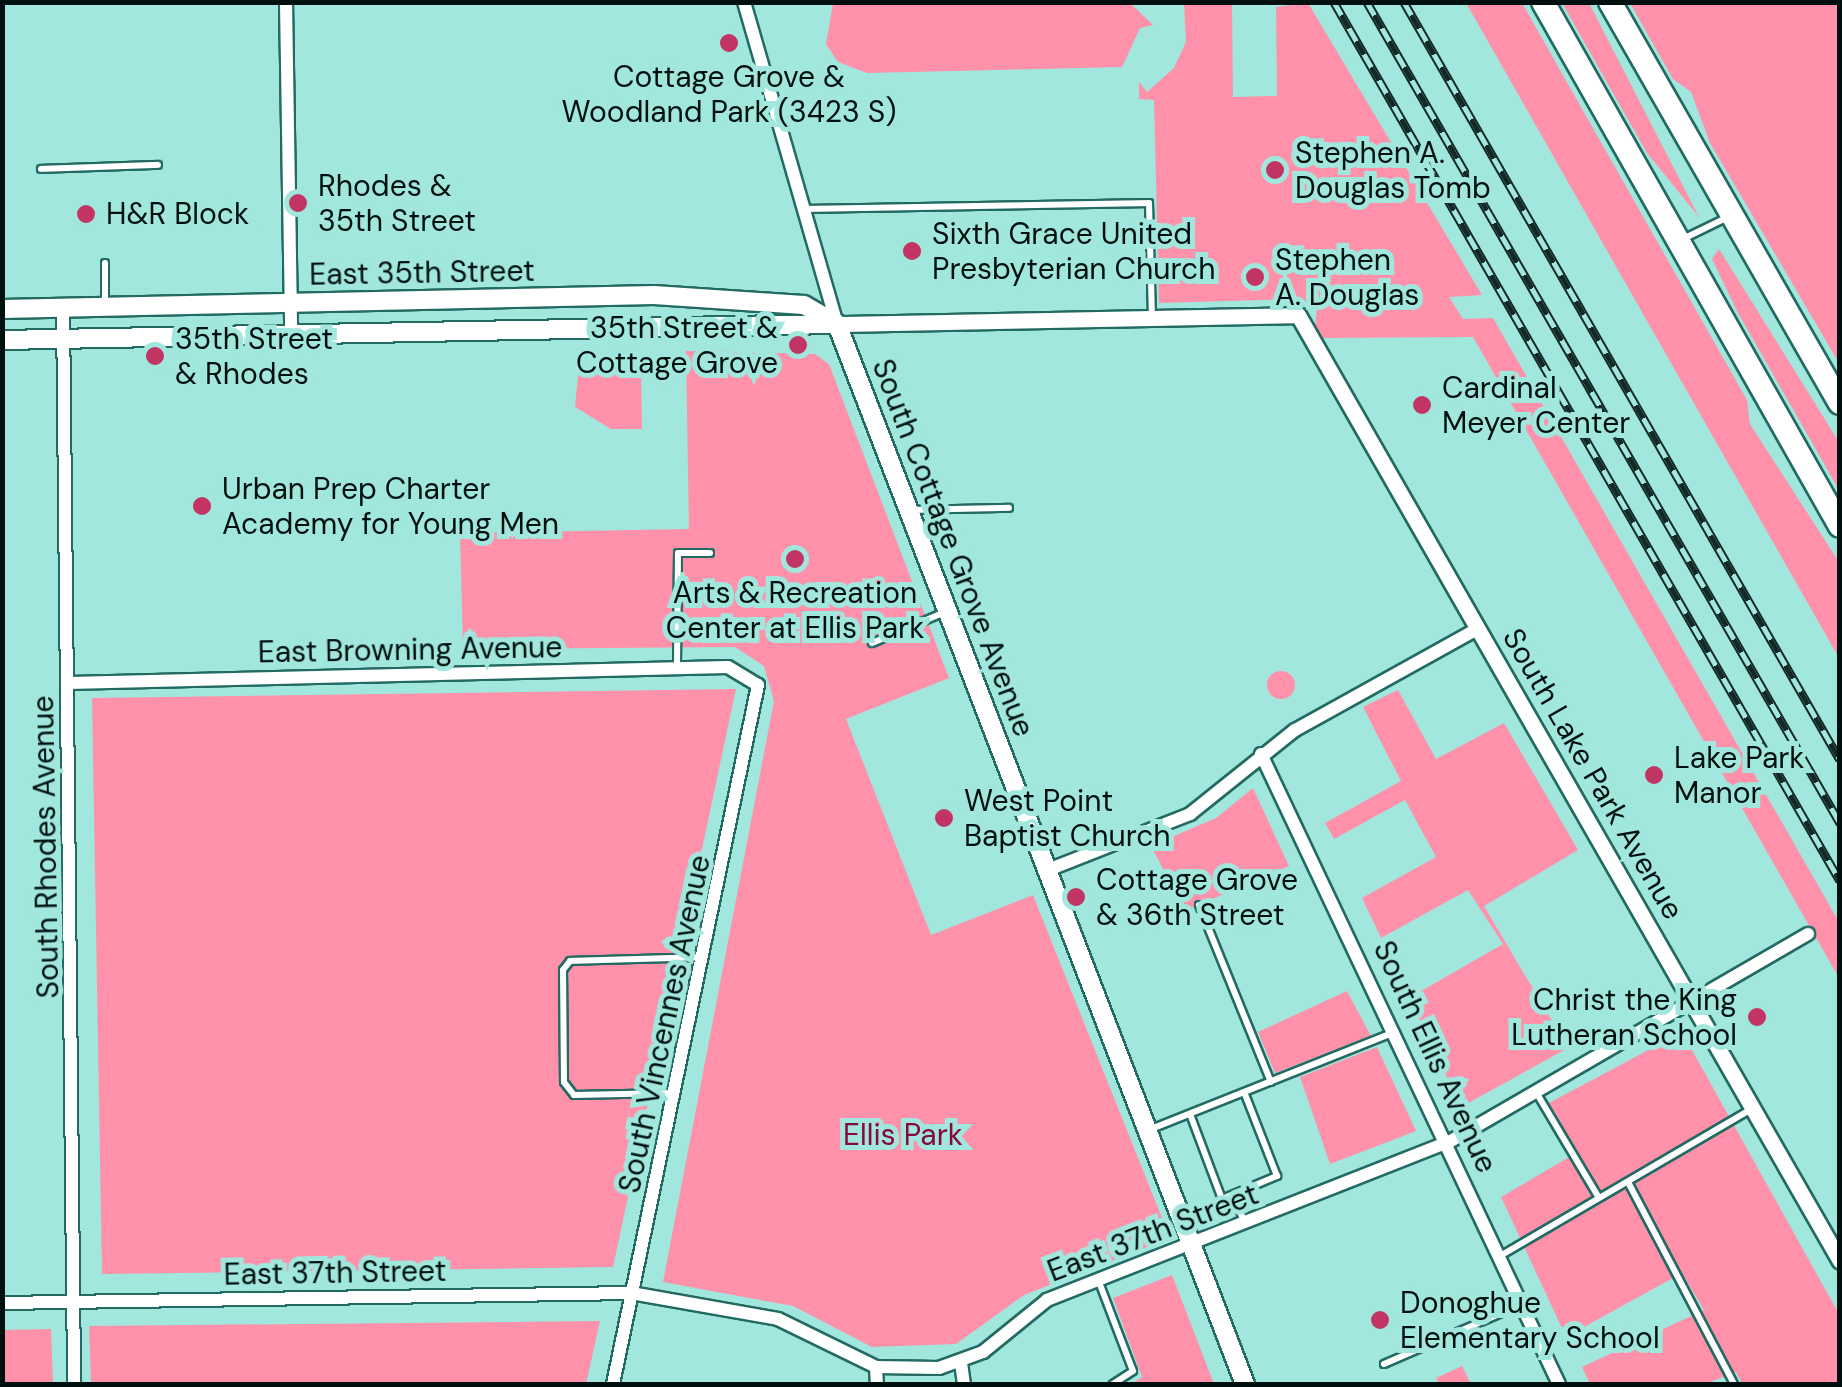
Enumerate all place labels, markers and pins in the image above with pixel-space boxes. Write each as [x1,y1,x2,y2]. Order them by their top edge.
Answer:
marker: Cottage Grove & Woodland Park (3423 S) [718,32,740,54]
place label: Cottage Grove & Woodland Park (3423 S) [562,59,896,130]
place label: Stephen A. Douglas Tomb [1295,135,1491,206]
marker: Stephen A. Douglas Tomb [1264,159,1286,181]
place label: Rhodes & 35th Street [318,168,476,238]
marker: Rhodes & 35th Street [287,192,309,214]
place label: H&R Block [106,196,249,232]
marker: H&R Block [75,203,97,225]
place label: Sixth Grace United Presbyterian Church [932,216,1215,286]
marker: Sixth Grace United Presbyterian Church [901,240,923,262]
place label: Stephen A. Douglas [1275,242,1419,312]
marker: Stephen A. Douglas [1244,266,1266,288]
place label: 35th Street & Cottage Grove [576,310,778,380]
place label: 35th Street & Rhodes [175,321,333,392]
marker: 35th Street & Cottage Grove [787,334,809,356]
marker: 35th Street & Rhodes [144,345,166,367]
place label: Cardinal Meyer Center [1442,370,1630,440]
marker: Cardinal Meyer Center [1411,394,1433,416]
place label: Urban Prep Charter Academy for Young Men [222,471,559,542]
marker: Urban Prep Charter Academy for Young Men [191,495,213,517]
marker: Arts & Recreation Center at Ellis Park [784,548,806,570]
place label: Arts & Recreation Center at Ellis Park [666,575,924,646]
place label: Lake Park Manor [1674,740,1804,810]
marker: Lake Park Manor [1643,764,1665,786]
place label: West Point Baptist Church [964,783,1171,854]
marker: West Point Baptist Church [933,807,955,829]
place label: Cottage Grove & 36th Street [1096,862,1298,932]
marker: Cottage Grove & 36th Street [1065,886,1087,908]
place label: Christ the King Lutheran School [1511,982,1737,1052]
marker: Christ the King Lutheran School [1746,1006,1768,1028]
place label: Donoghue Elementary School [1400,1285,1660,1356]
marker: Donoghue Elementary School [1369,1309,1391,1331]

